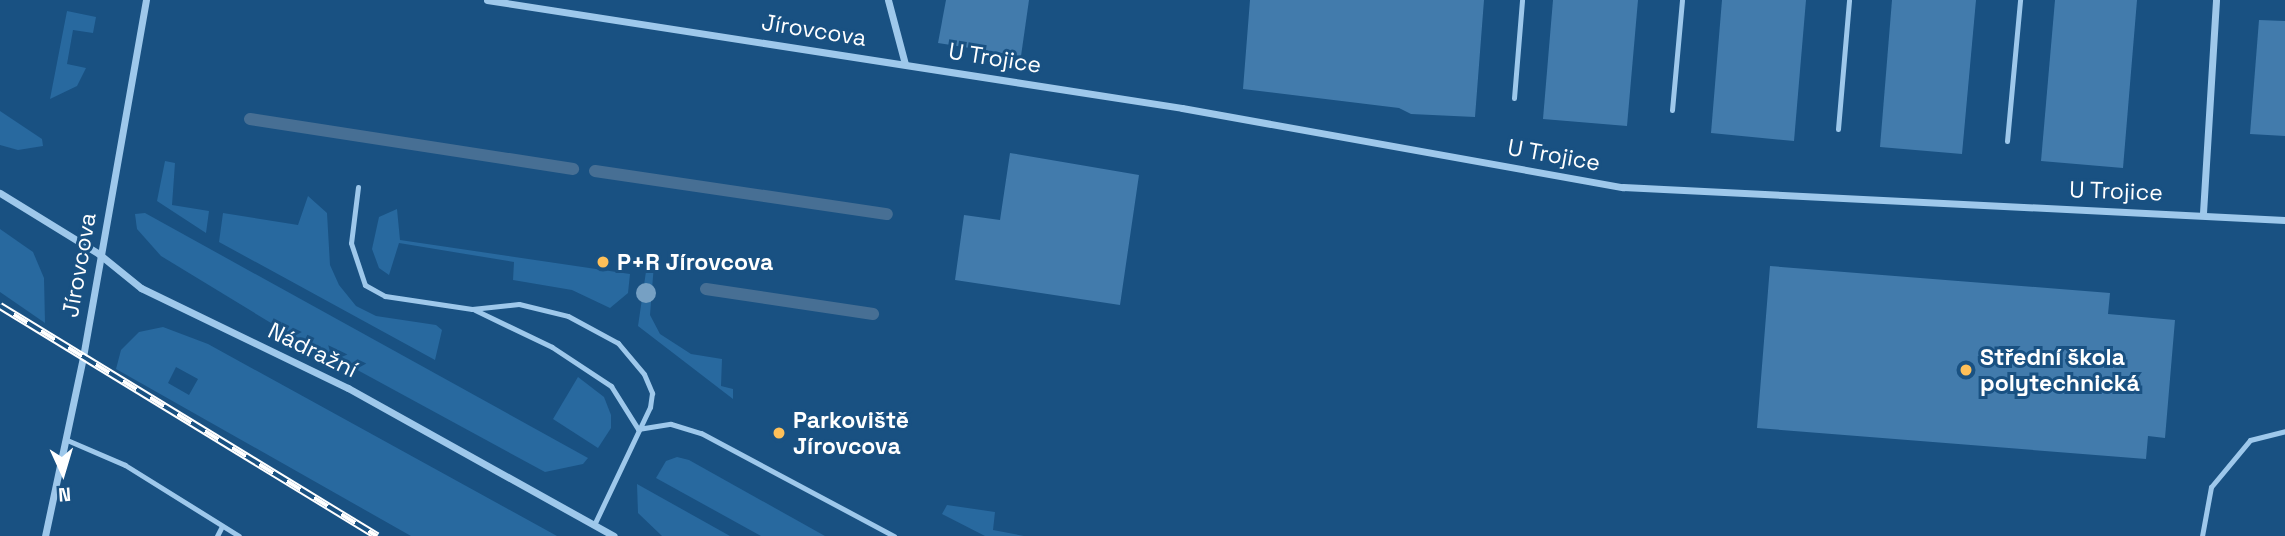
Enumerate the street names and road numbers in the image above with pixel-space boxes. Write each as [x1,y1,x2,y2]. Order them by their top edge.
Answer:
street label: Jírovcova [759,8,869,52]
street label: U Trojice [946,37,1044,79]
street label: U Trojice [1505,133,1603,177]
street label: U Trojice [2068,176,2164,206]
street label: Jírovcova [56,210,102,320]
street label: Nádražní [264,317,362,383]

